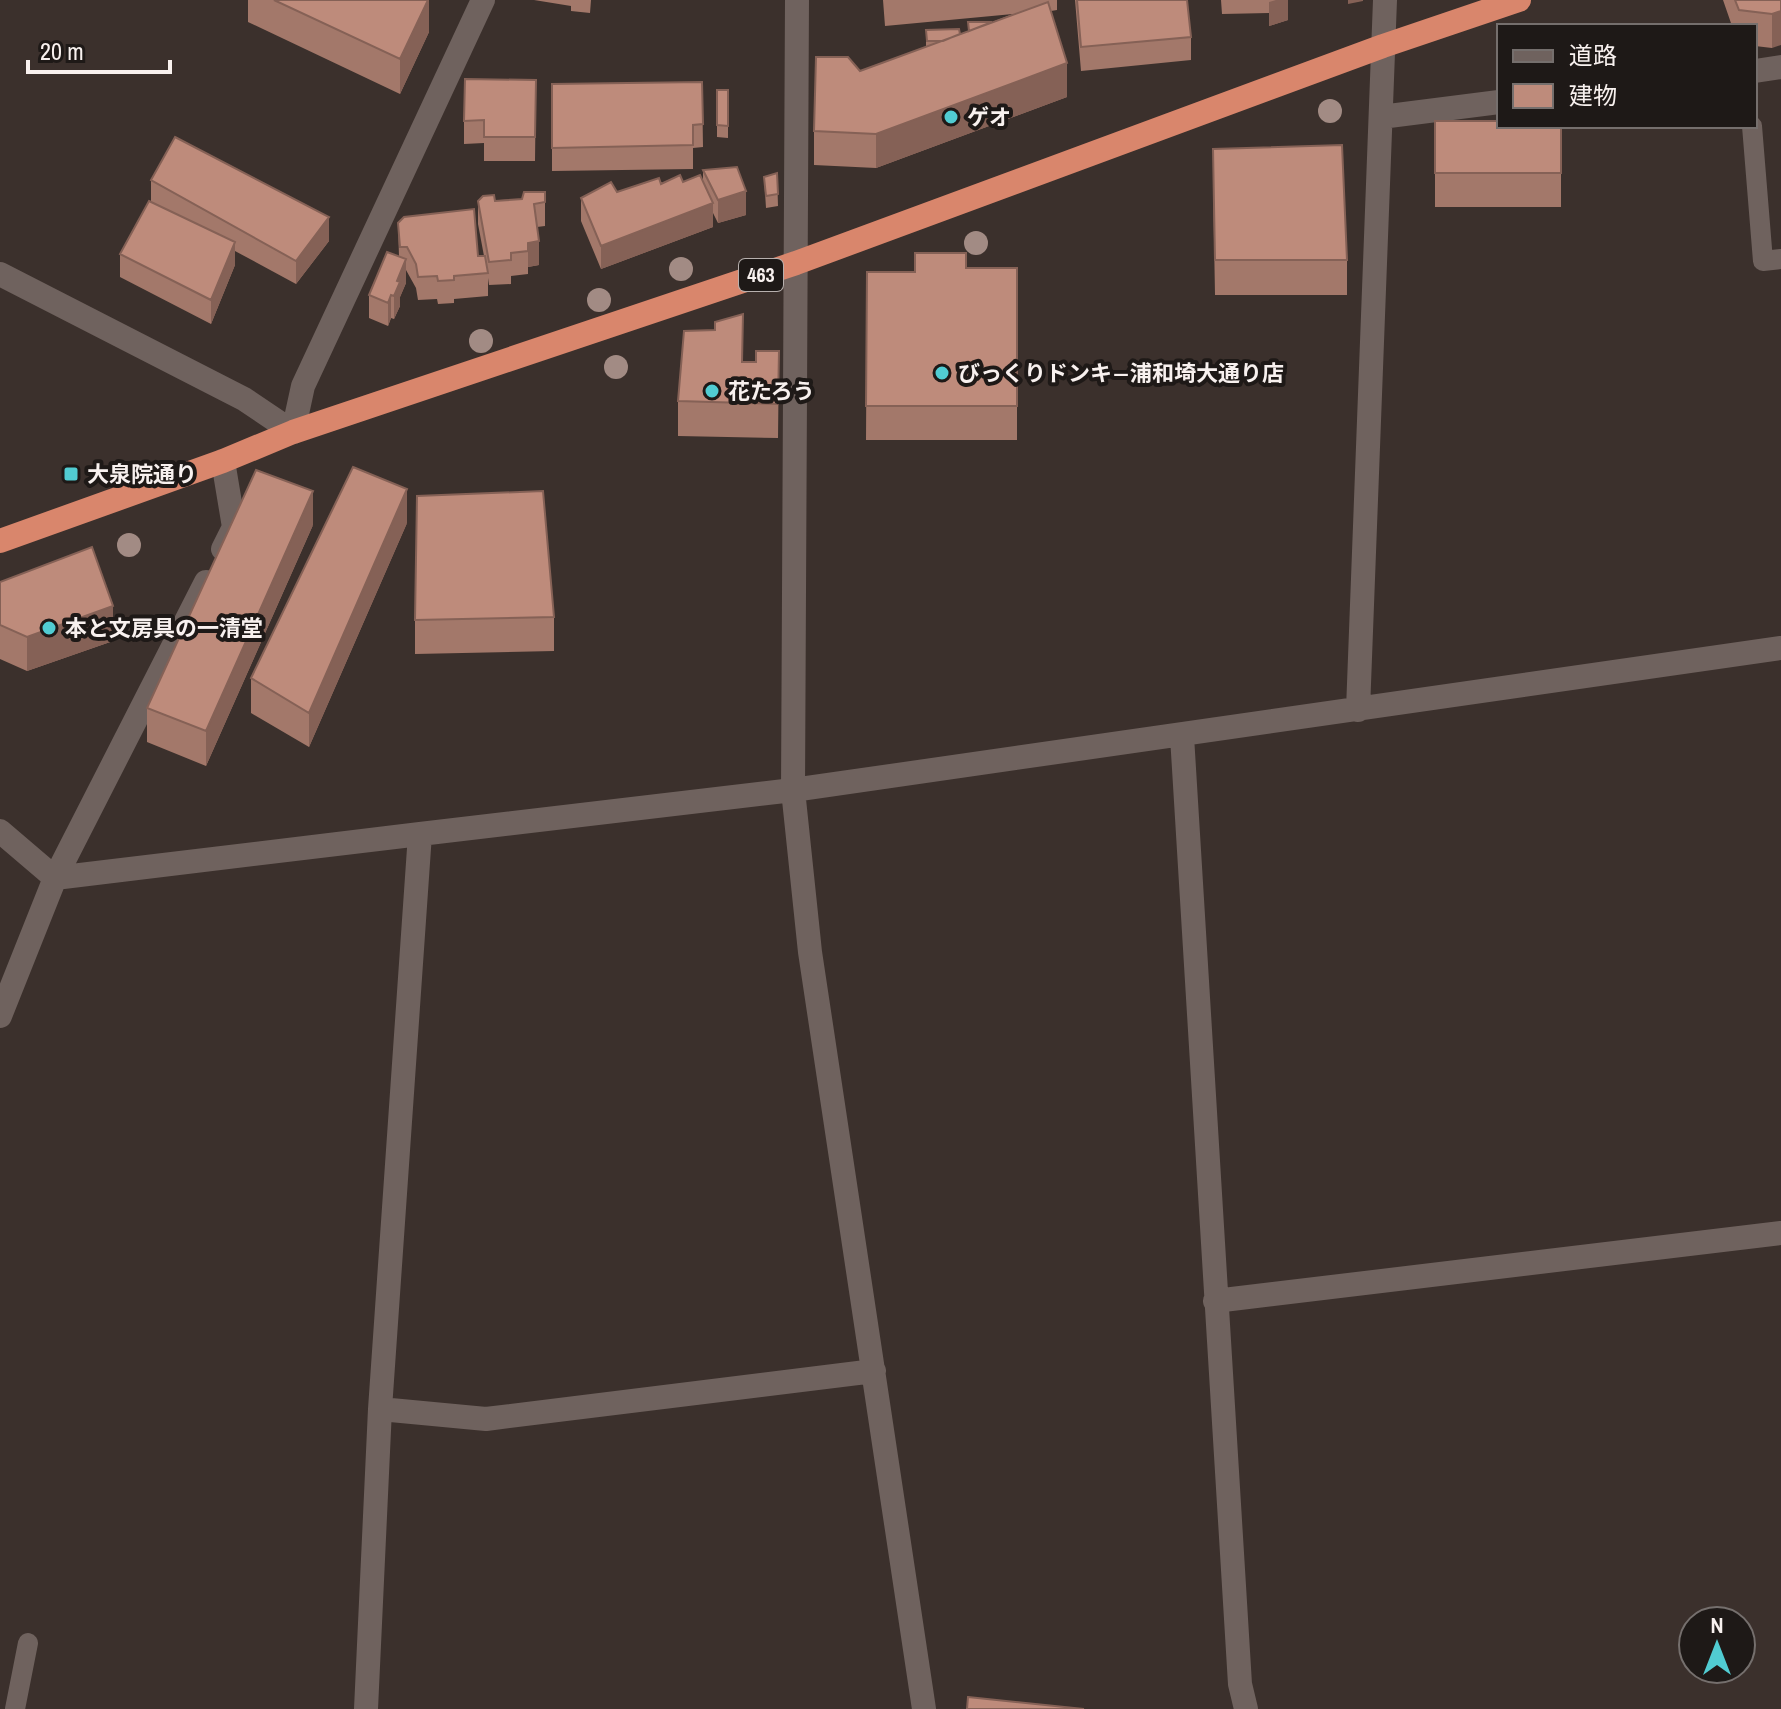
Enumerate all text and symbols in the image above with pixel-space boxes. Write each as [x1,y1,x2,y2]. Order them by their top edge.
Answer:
scale bar [28,24,170,74]
legend [1497,24,1757,128]
text: 20 m [40,35,84,67]
text: 道路 [1569,39,1617,71]
text: 建物 [1569,79,1617,111]
place label: ゲオ [967,102,1011,132]
marker: ゲオ [942,108,960,126]
road number: 463 [739,259,783,291]
place label: びっくりドンキ―浦和埼大通り店 [958,358,1284,388]
marker: びっくりドンキ―浦和埼大通り店 [933,364,951,382]
place label: 花たろう [728,376,815,406]
marker: 花たろう [703,382,721,400]
place label: 大泉院通り [87,459,197,489]
marker: 大泉院通り [62,465,80,483]
place label: 本と文房具の一清堂 [65,613,263,643]
marker: 本と文房具の一清堂 [40,619,58,637]
north arrow [1677,1605,1757,1685]
text: N [1710,1610,1724,1640]

